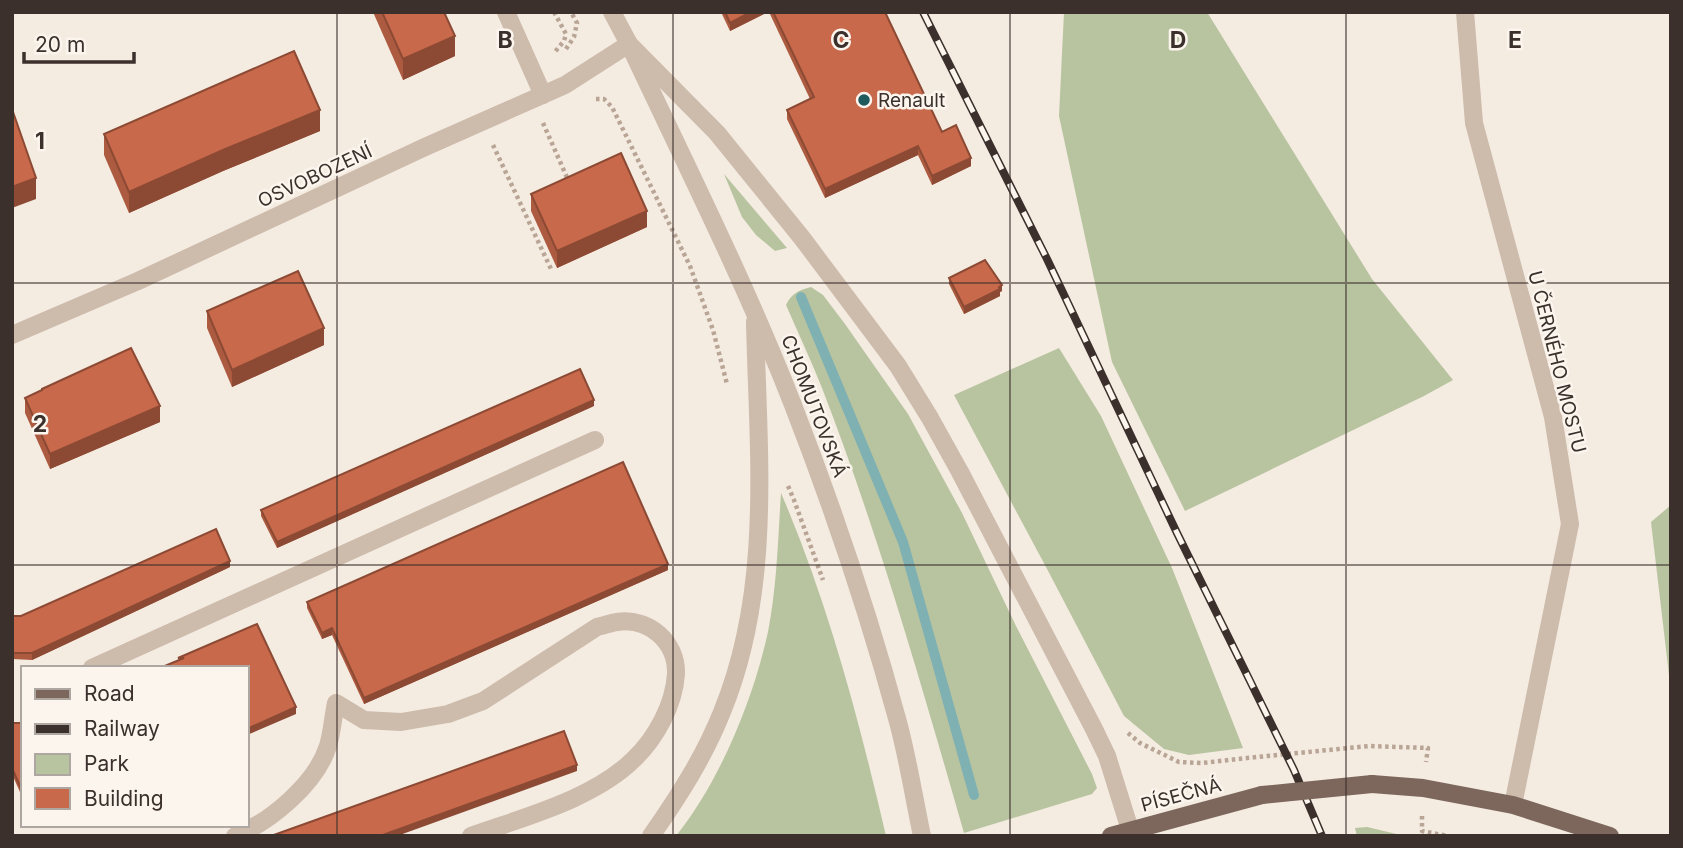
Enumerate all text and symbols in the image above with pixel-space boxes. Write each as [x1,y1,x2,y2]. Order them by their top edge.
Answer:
scale bar [24,21,135,65]
text: B [497,26,513,54]
text: C [832,26,850,54]
text: D [1170,26,1186,54]
text: E [1508,26,1522,54]
text: 20 m [35,32,85,57]
place label: Renault [878,89,945,112]
marker: Renault [856,92,872,108]
text: 1 [35,127,45,155]
street label: OSVOBOZENÍ [254,139,376,213]
street label: U ČERNÉHO MOSTU [1523,268,1592,456]
street label: CHOMUTOVSKÁ [776,331,853,480]
text: 2 [33,410,47,438]
legend [21,666,248,827]
text: Road [84,681,135,706]
text: Railway [84,716,160,741]
text: Park [84,751,129,776]
street label: PÍSEČNÁ [1138,772,1224,817]
text: Building [84,786,164,811]

